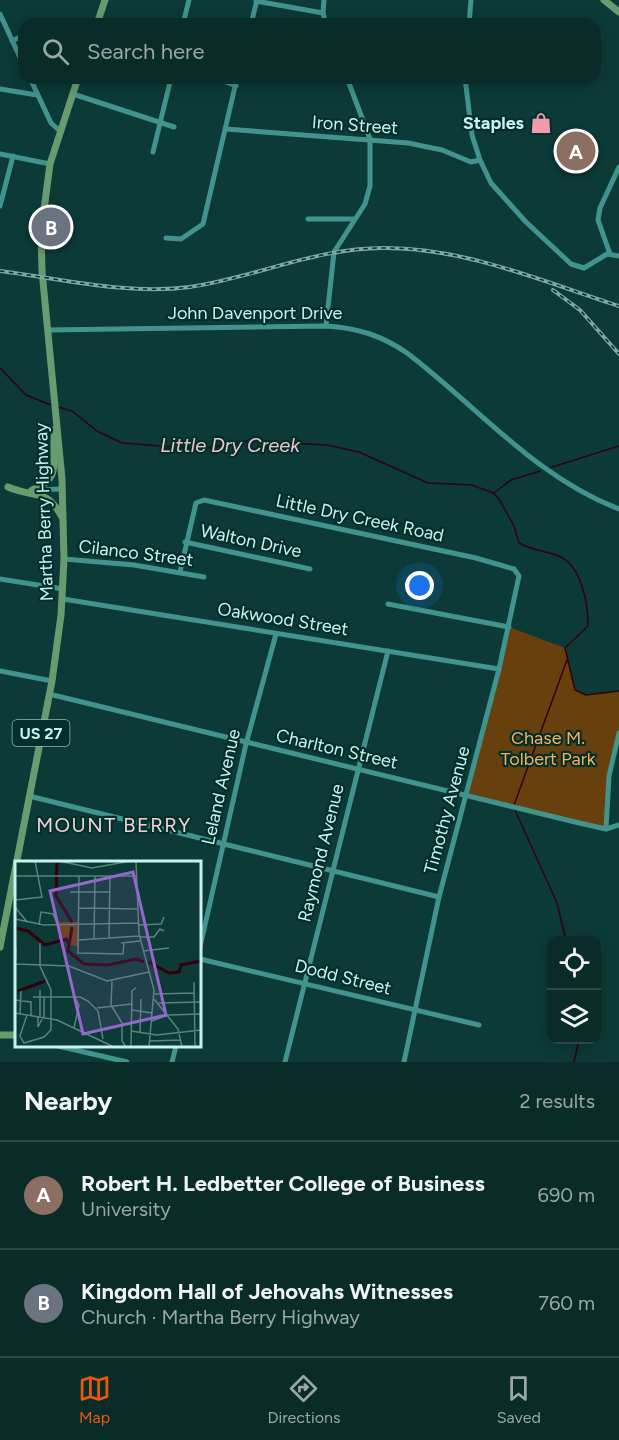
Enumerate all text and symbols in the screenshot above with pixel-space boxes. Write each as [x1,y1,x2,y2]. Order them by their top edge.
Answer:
search box [18,18,601,84]
icon: search [39,35,72,68]
text: Search here [87,38,205,65]
street label: Iron Street [311,111,399,139]
shop icon: Staples [529,111,553,135]
place label: Staples [463,112,525,134]
pin: A [556,128,596,174]
pin: B [32,204,70,250]
street label: John Davenport Drive [168,302,343,324]
street label: Martha Berry Highway [30,422,58,602]
water label: Little Dry Creek [160,433,301,457]
street label: Little Dry Creek Road [274,489,446,547]
street label: Walton Drive [198,520,304,563]
street label: Cilanco Street [77,535,195,571]
your location [405,571,434,600]
street label: Oakwood Street [216,598,350,640]
road number: US 27 [12,720,70,746]
street label: Charlton Street [274,724,400,774]
street label: Leland Avenue [197,727,245,847]
park label: Chase M. Tolbert Park [500,727,596,770]
street label: Timothy Avenue [419,744,475,876]
street label: Raymond Avenue [293,782,349,924]
district label: MOUNT BERRY [36,813,192,837]
inset map [15,861,201,1047]
map controls [547,936,601,1044]
button: locate [547,936,601,990]
street label: Dodd Street [292,954,394,1000]
button: layers [547,990,601,1044]
text: Nearby [24,1085,112,1117]
text: 2 results [519,1089,595,1113]
text: Robert H. Ledbetter College of Business [81,1170,485,1197]
text: A [36,1183,51,1207]
text: 690 m [538,1183,595,1207]
text: University [81,1197,171,1221]
text: Kingdom Hall of Jehovahs Witnesses [81,1278,453,1305]
text: B [37,1291,50,1315]
text: 760 m [538,1291,595,1315]
text: Church · Martha Berry Highway [81,1305,360,1329]
tab: Map [78,1372,111,1427]
tab: Directions [267,1372,340,1427]
tab: Saved [497,1372,541,1427]

